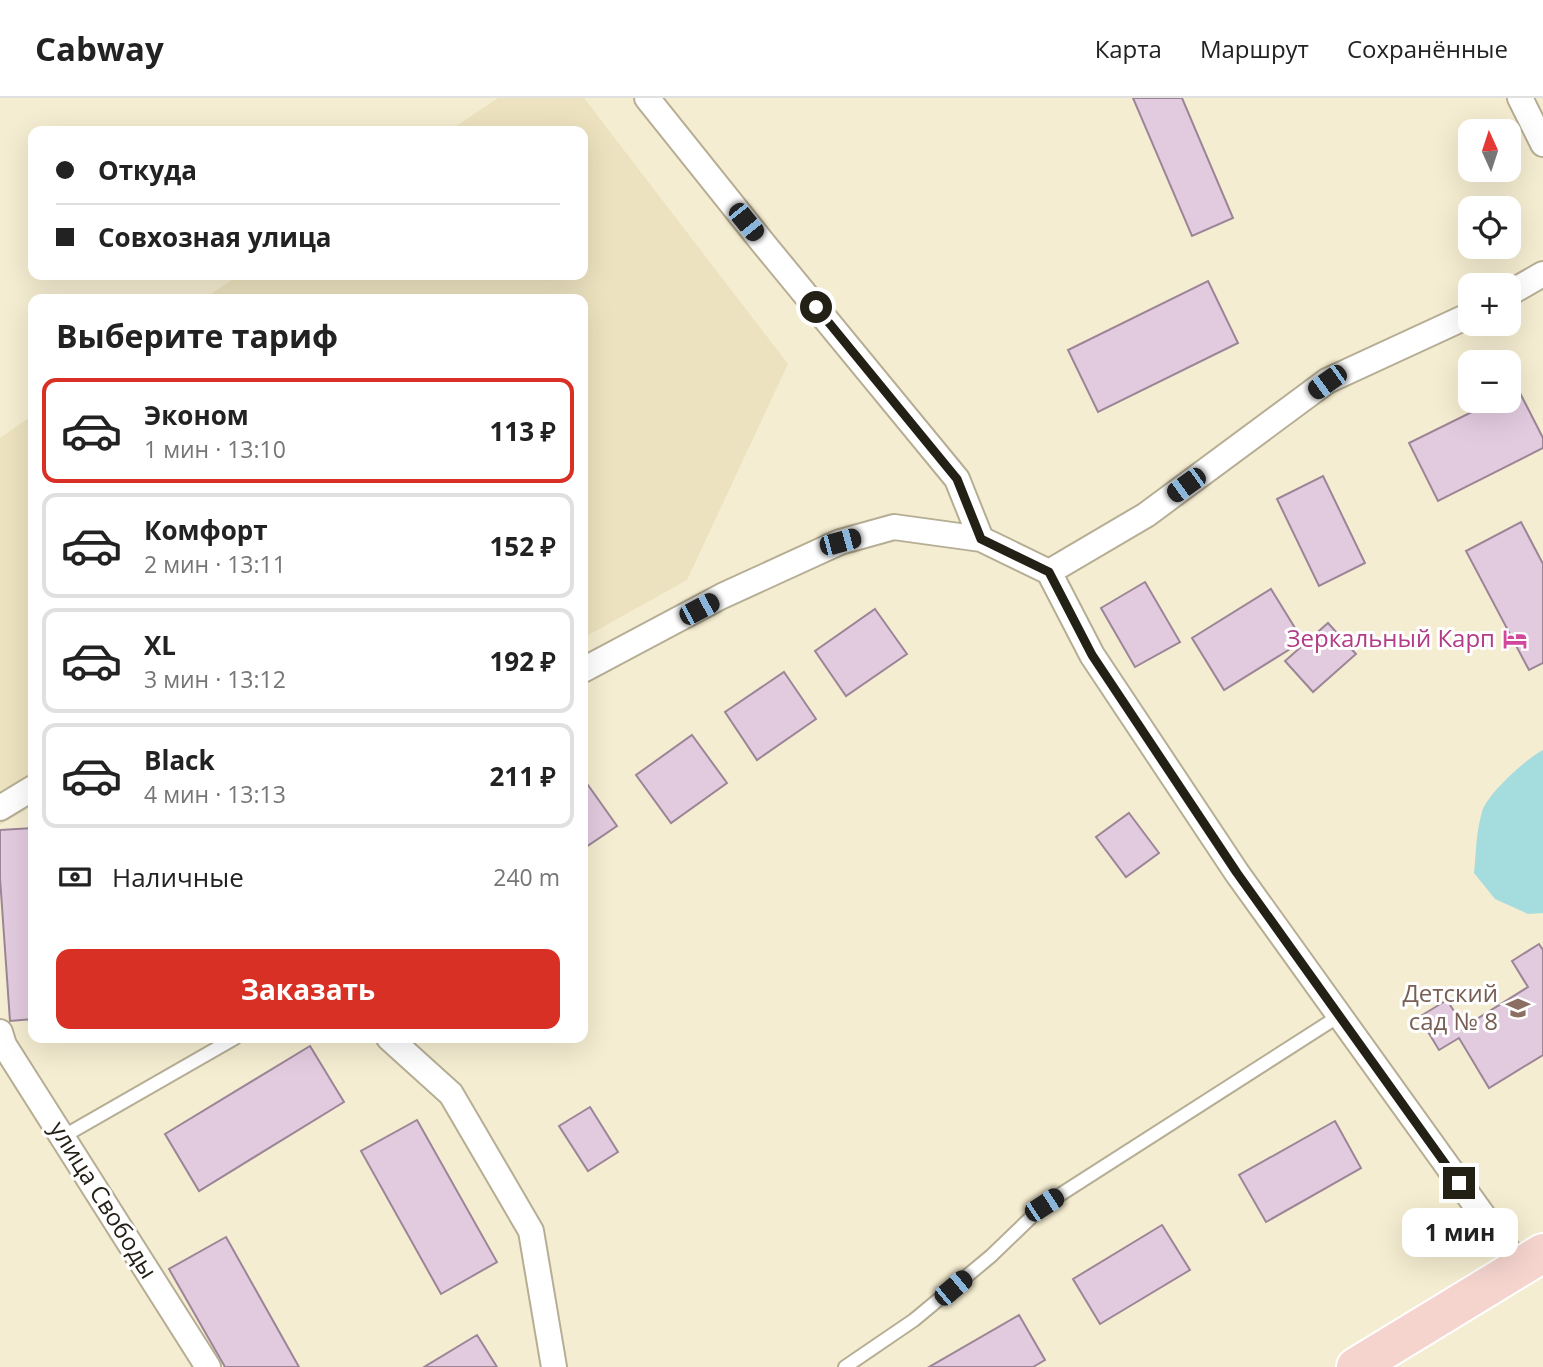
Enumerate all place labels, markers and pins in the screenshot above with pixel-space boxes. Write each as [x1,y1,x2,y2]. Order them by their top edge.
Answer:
place label: Зеркальный Карп [1287,621,1495,654]
hotel icon: Зеркальный Карп [1501,625,1529,653]
place label: Детский сад № 8 [1402,976,1498,1037]
school or university icon: Детский сад № 8 [1504,994,1532,1022]

